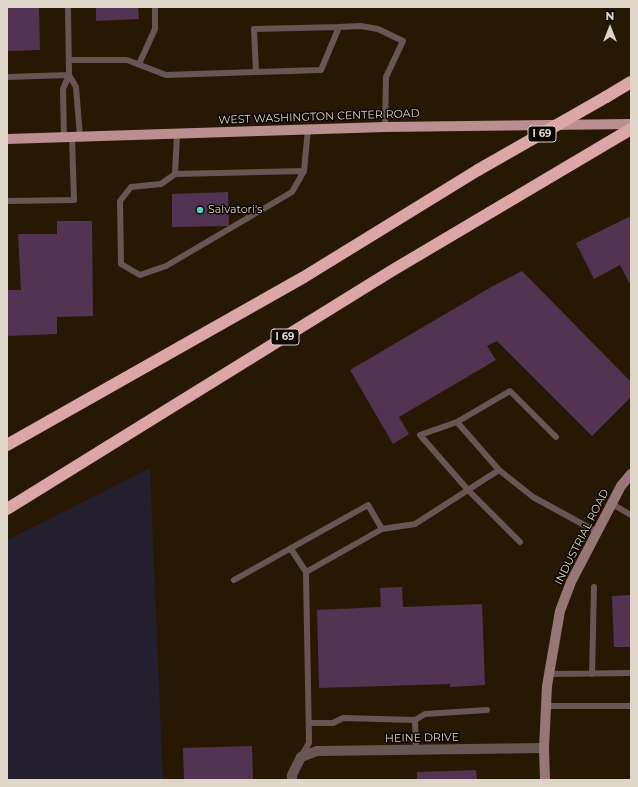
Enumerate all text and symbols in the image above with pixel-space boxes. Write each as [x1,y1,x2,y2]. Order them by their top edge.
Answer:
north arrow [590,8,630,48]
text: N [606,9,614,23]
street label: WEST WASHINGTON CENTER ROAD [218,107,420,127]
road number: I 69 [528,126,556,142]
place label: Salvatori's [208,203,262,217]
marker: Salvatori's [195,205,205,215]
road number: I 69 [271,329,299,345]
street label: INDUSTRIAL ROAD [552,487,612,587]
street label: HEINE DRIVE [385,731,459,745]

